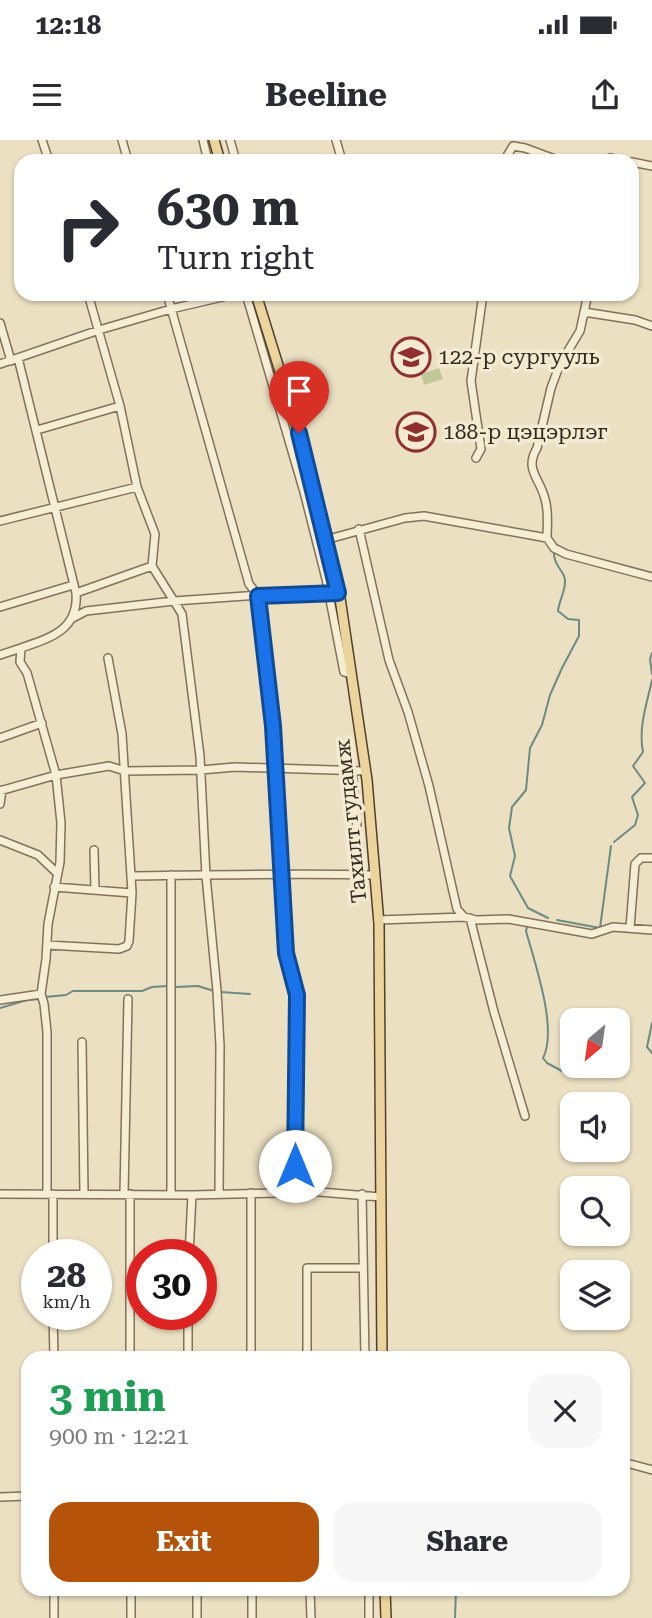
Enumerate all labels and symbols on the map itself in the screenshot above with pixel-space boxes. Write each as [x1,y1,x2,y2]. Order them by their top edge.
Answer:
school or university icon: 122-р сургууль [390,336,432,378]
place label: 122-р сургууль [438,345,600,369]
pin [269,361,329,433]
school or university icon: 188-р цэцэрлэг [395,411,437,453]
place label: 188-р цэцэрлэг [443,420,608,444]
street label: Тахилт гудамж [330,738,372,904]
north arrow [560,1008,630,1078]
position arrow [258,1129,332,1203]
speed limit sign: 30 [126,1239,217,1330]

